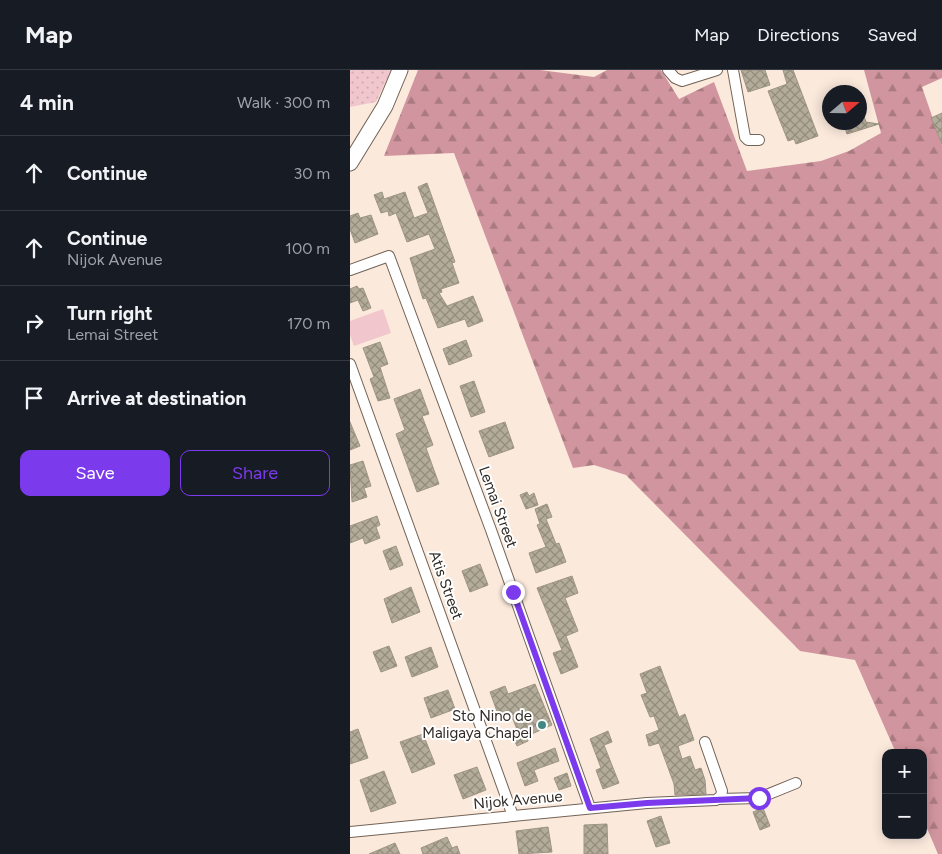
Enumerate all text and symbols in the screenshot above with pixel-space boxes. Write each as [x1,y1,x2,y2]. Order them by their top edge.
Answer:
text: Map [25,20,73,49]
text: Map [694,24,729,46]
text: Directions [757,24,839,46]
text: Saved [867,24,917,46]
north arrow [822,85,867,130]
text: 4 min [20,90,74,115]
text: Walk · 300 m [237,93,330,112]
icon: ahead [20,159,48,187]
text: Continue [67,162,147,185]
text: 30 m [293,164,330,183]
text: Continue [67,227,147,250]
icon: ahead [20,234,48,262]
text: 100 m [285,239,330,258]
text: Nijok Avenue [67,250,163,269]
text: Turn right [67,302,153,325]
icon: right [20,309,48,337]
text: 170 m [287,314,330,333]
text: Lemai Street [67,325,158,344]
icon: arrive [20,384,48,412]
text: Arrive at destination [67,387,246,410]
button: Save [20,450,170,496]
button: Share [180,450,330,496]
street label: Lemai Street [475,464,521,551]
street label: Atis Street [425,548,467,622]
route end [502,581,525,604]
place label: Sto Nino de Maligaya Chapel [422,707,532,742]
marker: Sto Nino de Maligaya Chapel [536,719,548,731]
map controls [882,749,927,839]
button: + [882,749,927,794]
street label: Nijok Avenue [473,787,563,813]
route start [748,787,771,810]
button: − [882,794,927,839]

